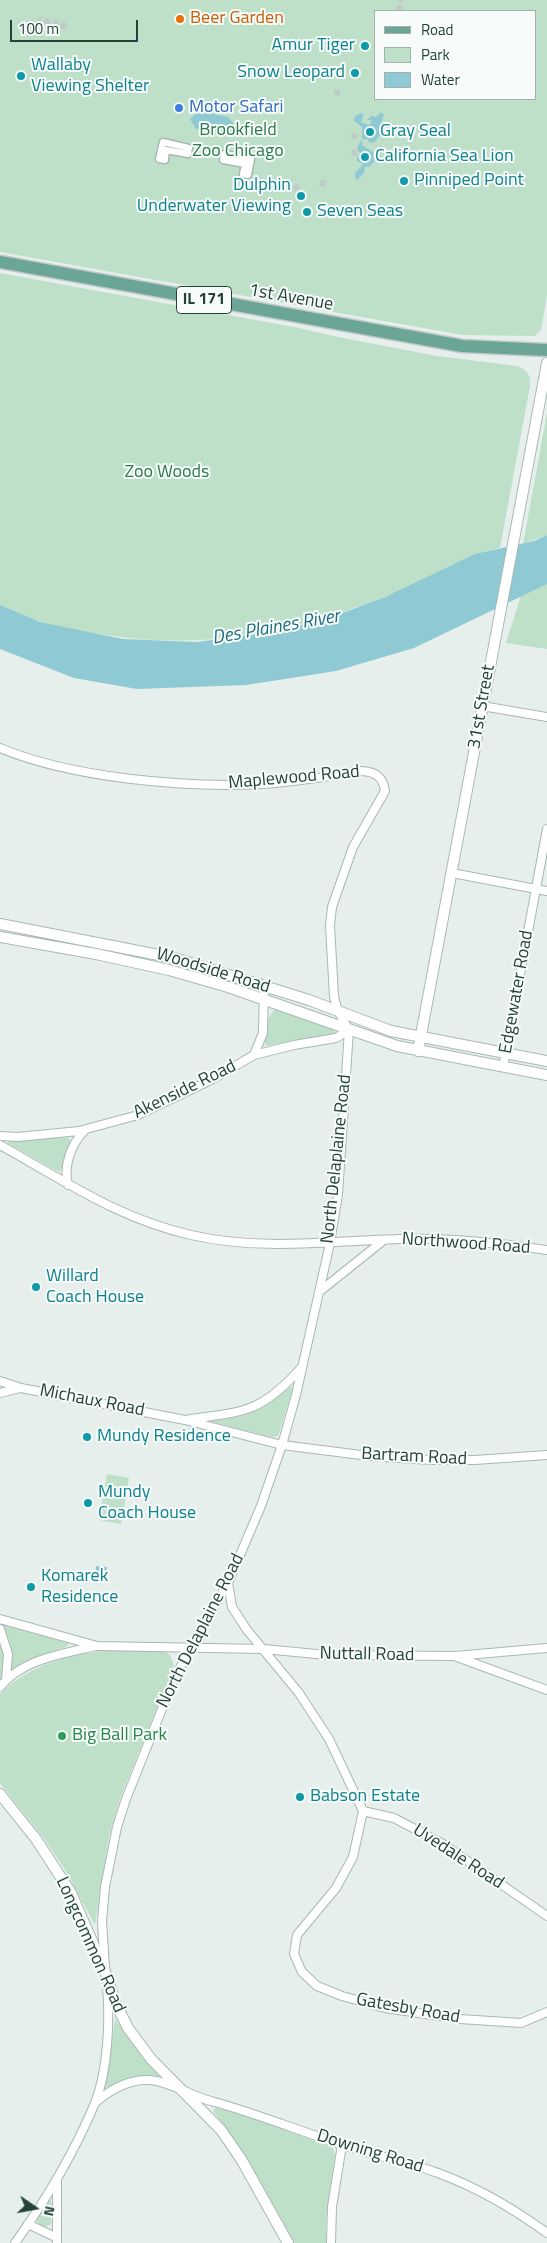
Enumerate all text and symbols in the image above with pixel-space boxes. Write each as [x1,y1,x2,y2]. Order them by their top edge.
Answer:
place label: Beer Garden [190,8,284,30]
scale bar [12,10,140,42]
legend [374,10,537,100]
marker: Beer Garden [174,13,186,25]
text: 100 m [18,17,59,40]
text: Road [421,18,453,41]
place label: Amur Tiger [271,35,355,57]
marker: Amur Tiger [359,40,371,52]
text: Park [421,43,450,66]
place label: Wallaby Viewing Shelter [31,55,149,98]
place label: Snow Leopard [237,62,345,84]
marker: Snow Leopard [349,67,361,79]
text: Water [421,68,460,91]
marker: Wallaby Viewing Shelter [15,70,27,82]
place label: Motor Safari [189,97,283,119]
marker: Motor Safari [173,102,185,114]
park label: Brookfield Zoo Chicago [192,120,284,162]
place label: Gray Seal [380,121,451,143]
marker: Gray Seal [364,126,376,138]
place label: California Sea Lion [375,146,514,168]
marker: California Sea Lion [359,151,371,163]
place label: Pinniped Point [414,170,524,192]
place label: Dulphin Underwater Viewing [137,175,291,218]
marker: Pinniped Point [398,175,410,187]
marker: Dulphin Underwater Viewing [295,190,307,202]
place label: Seven Seas [317,201,403,223]
marker: Seven Seas [301,206,313,218]
street label: 1st Avenue [247,280,335,316]
road number: IL 171 [176,286,232,314]
park label: Zoo Woods [125,462,209,484]
water label: Des Plaines River [211,606,341,650]
street label: 31st Street [464,663,500,751]
street label: Maplewood Road [227,761,361,795]
street label: Edgewater Road [496,929,538,1055]
street label: Woodside Road [153,943,273,999]
street label: Akenside Road [130,1056,240,1124]
street label: North Delaplaine Road [317,1073,357,1245]
street label: Northwood Road [401,1229,531,1259]
place label: Willard Coach House [46,1266,144,1308]
marker: Willard Coach House [30,1281,42,1293]
street label: Michaux Road [38,1380,146,1422]
place label: Mundy Residence [97,1426,231,1448]
marker: Mundy Residence [81,1431,93,1443]
street label: Bartram Road [361,1443,467,1471]
place label: Mundy Coach House [98,1482,196,1525]
marker: Mundy Coach House [82,1497,94,1509]
street label: North Delaplaine Road [153,1550,249,1712]
place label: Komarek Residence [41,1566,118,1608]
marker: Komarek Residence [25,1581,37,1593]
street label: Nuttall Road [320,1643,414,1667]
place label: Big Ball Park [72,1725,167,1747]
marker: Big Ball Park [56,1730,68,1742]
place label: Babson Estate [310,1786,420,1808]
marker: Babson Estate [294,1791,306,1803]
street label: Uvedale Road [409,1820,507,1894]
street label: Longcommon Road [50,1874,130,2016]
street label: Gatesby Road [355,1989,461,2029]
street label: Downing Road [314,2126,426,2178]
north arrow [10,2183,60,2233]
text: N [39,2204,61,2218]

